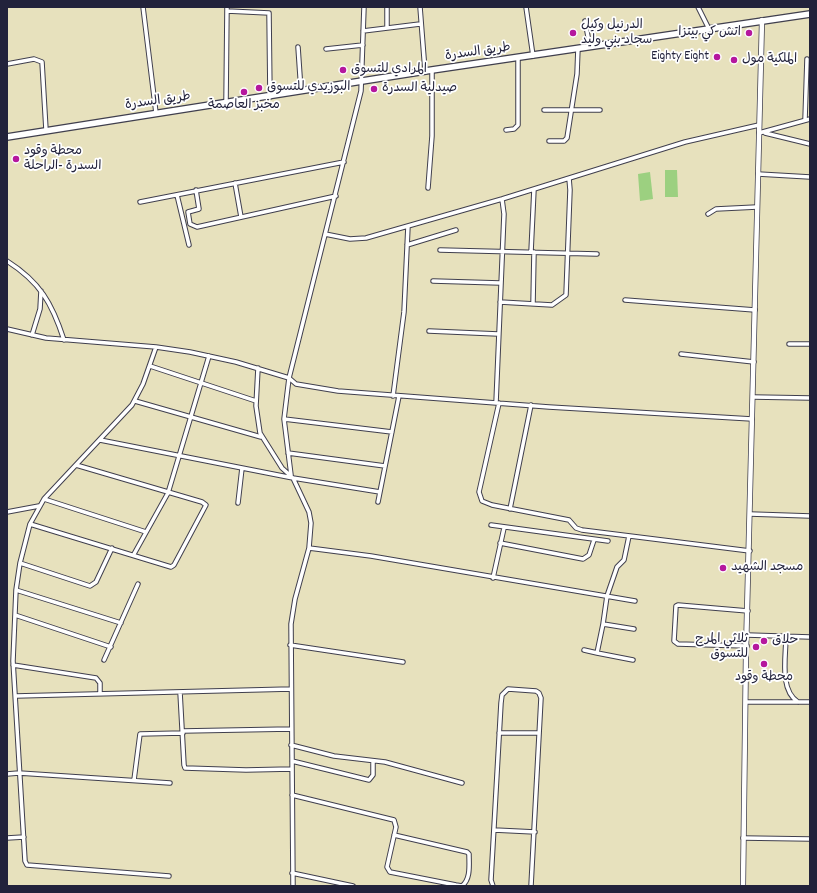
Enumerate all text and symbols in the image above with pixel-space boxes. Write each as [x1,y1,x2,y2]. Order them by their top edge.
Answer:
place label: الدرنيل وكيل سجاد بني وليد [581,18,652,49]
place label: اتش كي بيتزا [678,25,741,41]
marker: الدرنيل وكيل سجاد بني وليد [568,28,578,38]
marker: اتش كي بيتزا [744,28,754,38]
street label: طريق السدرة [444,41,512,65]
place label: Eighty Eight [651,49,709,65]
marker: Eighty Eight [712,52,722,62]
place label: الملكية مول [742,52,797,68]
marker: الملكية مول [729,55,739,65]
place label: المرادي للتسوق [351,62,427,78]
marker: المرادي للتسوق [338,65,348,75]
place label: البوزيدي للتسوق [267,80,350,96]
place label: صيدلية السدرة [382,81,457,97]
marker: البوزيدي للتسوق [254,83,264,93]
marker: صيدلية السدرة [369,84,379,94]
marker: مخبز العاصمة [239,87,249,97]
street label: طريق السدرة [124,90,192,114]
place label: مخبز العاصمة [208,98,280,114]
place label: محطة وقود السدرة -الراحلة [24,144,101,175]
marker: محطة وقود السدرة -الراحلة [11,154,21,164]
place label: مسجد الشهيد [731,560,803,576]
marker: مسجد الشهيد [718,563,728,573]
place label: ثلاثي المرح للتسوق [695,632,748,663]
place label: حلاق [772,633,798,649]
marker: حلاق [759,636,769,646]
marker: ثلاثي المرح للتسوق [751,642,761,652]
marker: محطة وقود [759,659,769,669]
place label: محطة وقود [735,670,793,686]

